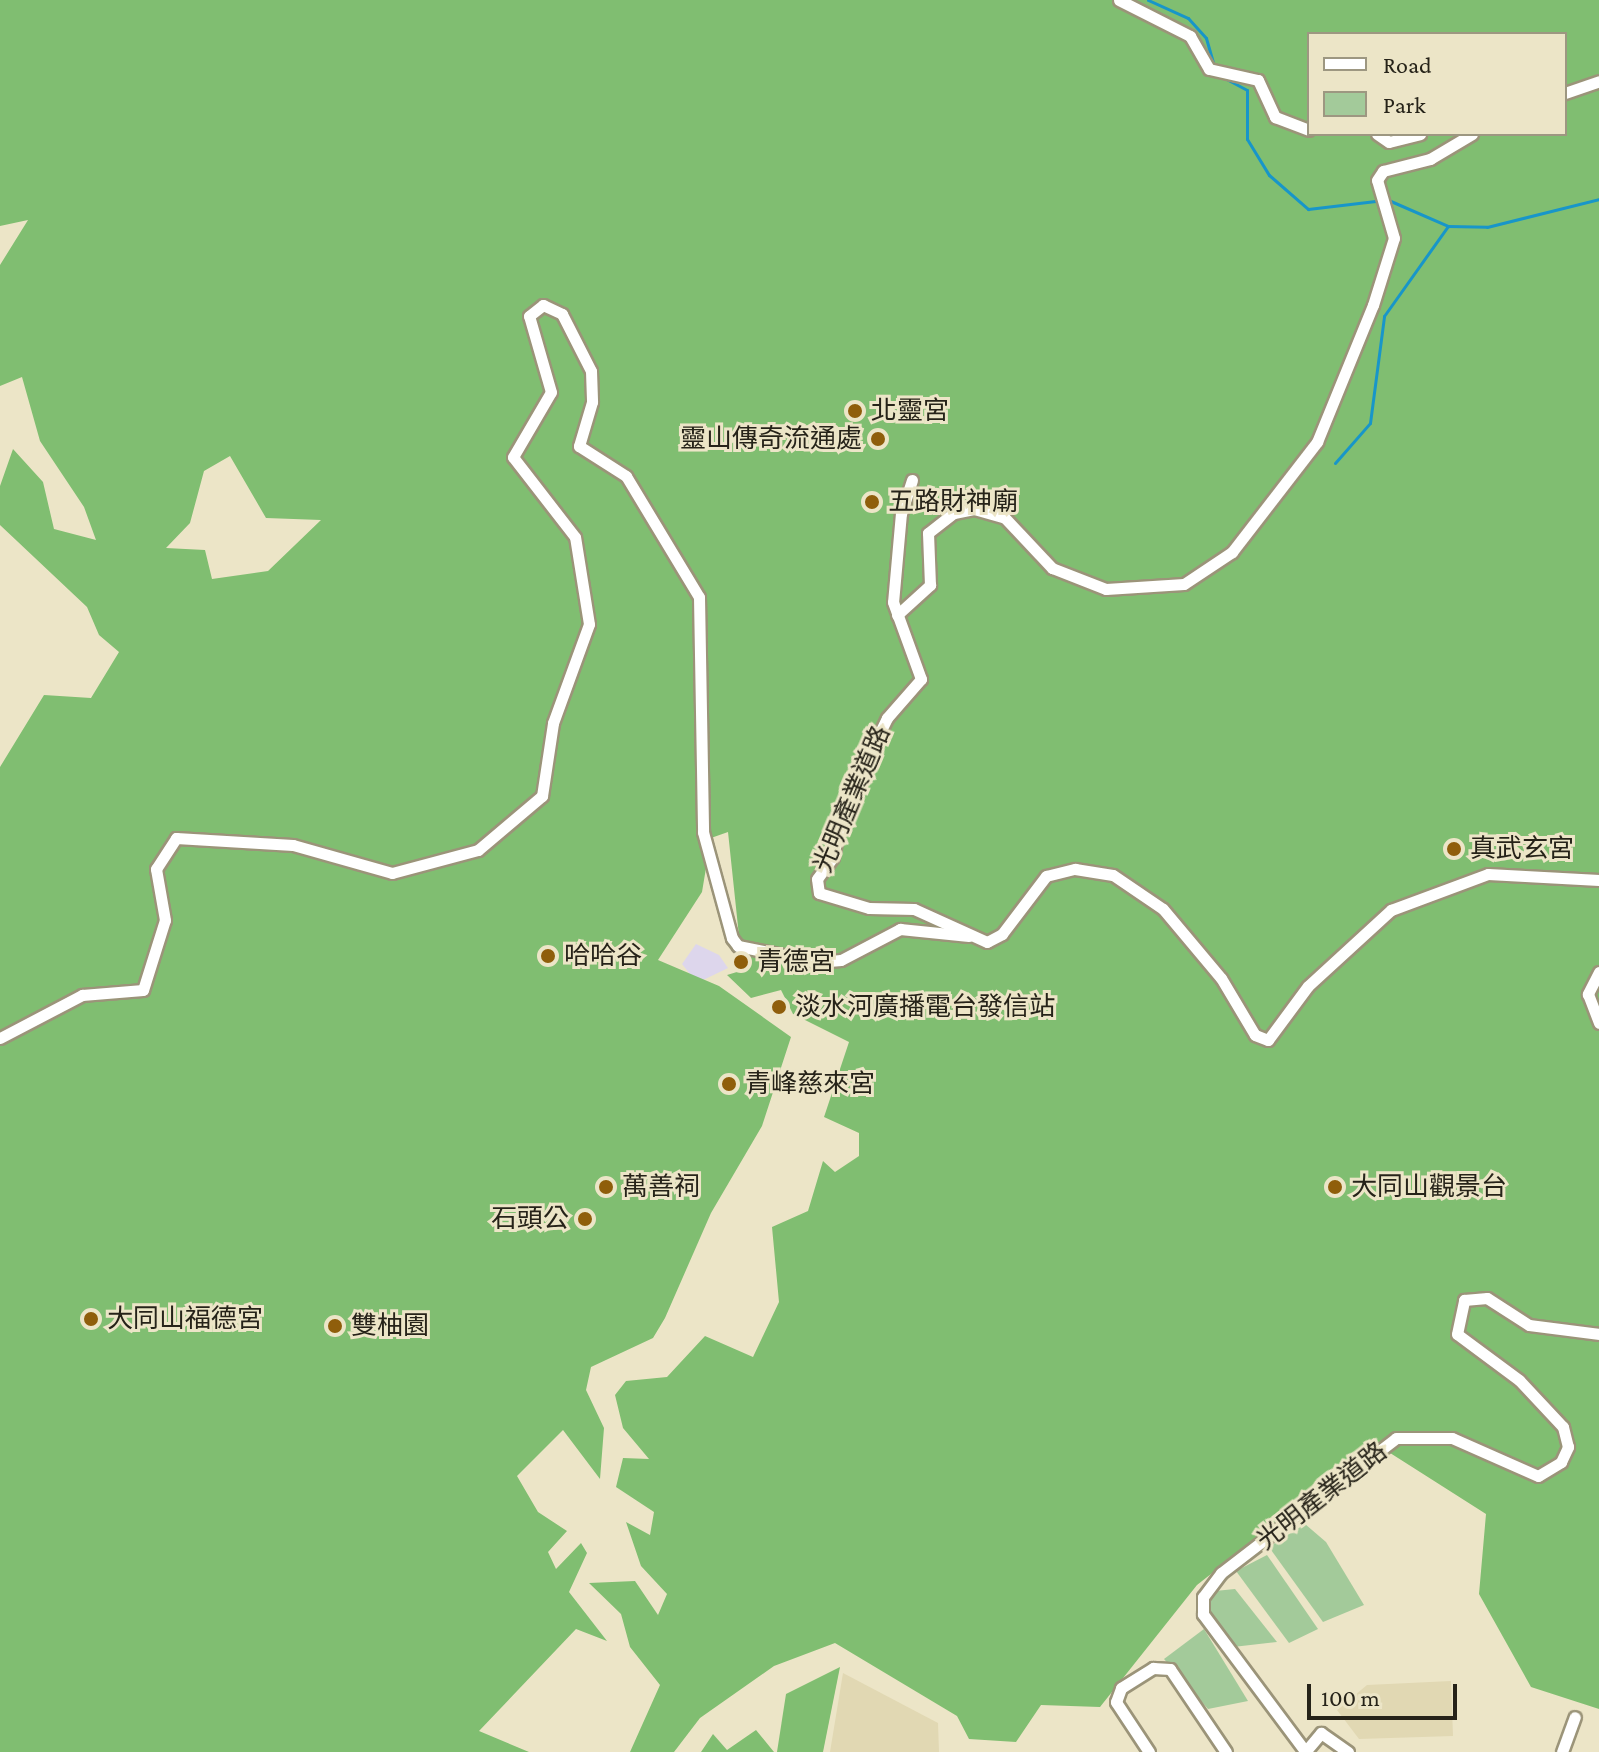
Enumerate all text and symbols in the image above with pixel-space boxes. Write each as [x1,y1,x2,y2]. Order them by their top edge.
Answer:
legend [1307,32,1567,136]
text: Road [1383,51,1432,78]
text: Park [1383,91,1426,118]
place label: 北靈宮 [871,395,949,427]
marker: 北靈宮 [846,402,864,420]
place label: 靈山傳奇流通處 [680,423,862,455]
marker: 靈山傳奇流通處 [869,430,887,448]
place label: 五路財神廟 [888,486,1018,518]
marker: 五路財神廟 [863,493,881,511]
street label: 光明產業道路 [807,721,897,877]
place label: 真武玄宮 [1470,833,1574,865]
marker: 真武玄宮 [1445,840,1463,858]
place label: 哈哈谷 [564,940,642,972]
place label: 青德宮 [757,946,835,978]
marker: 哈哈谷 [539,947,557,965]
marker: 青德宮 [732,953,750,971]
place label: 淡水河廣播電台發信站 [795,991,1055,1023]
marker: 淡水河廣播電台發信站 [770,998,788,1016]
place label: 青峰慈來宮 [745,1068,875,1100]
marker: 青峰慈來宮 [720,1075,738,1093]
place label: 萬善祠 [622,1171,700,1203]
place label: 大同山觀景台 [1351,1171,1507,1203]
marker: 萬善祠 [597,1178,615,1196]
marker: 大同山觀景台 [1326,1178,1344,1196]
place label: 石頭公 [491,1203,569,1235]
marker: 石頭公 [576,1210,594,1228]
place label: 大同山福德宮 [107,1303,263,1335]
marker: 大同山福德宮 [82,1310,100,1328]
place label: 雙柚園 [351,1310,429,1342]
marker: 雙柚園 [326,1317,344,1335]
street label: 光明產業道路 [1251,1436,1393,1556]
scale bar [1311,1668,1461,1718]
text: 100 m [1321,1684,1380,1711]

